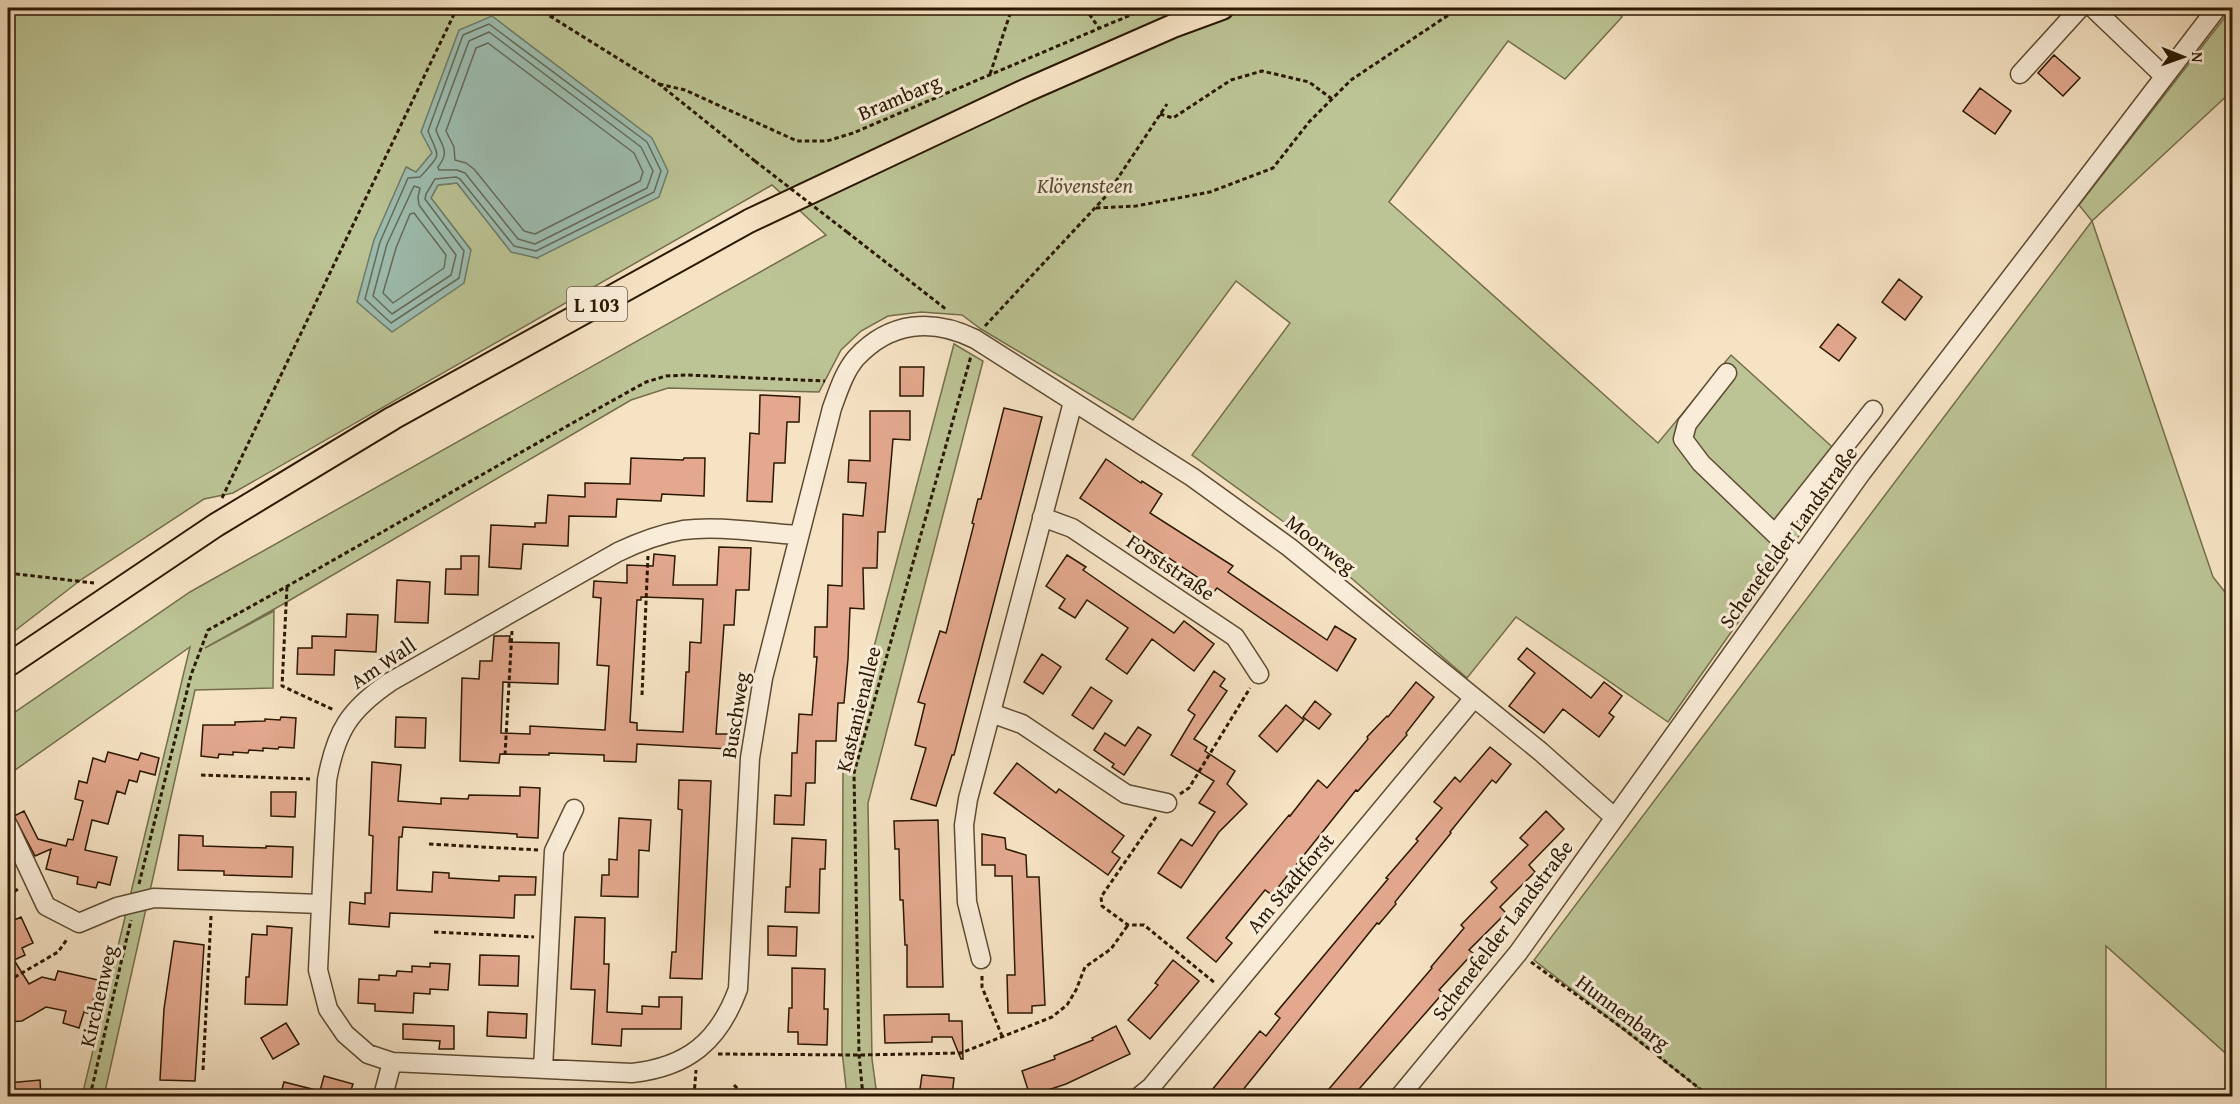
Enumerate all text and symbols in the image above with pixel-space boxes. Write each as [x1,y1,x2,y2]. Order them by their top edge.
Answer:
north arrow [2153,27,2213,87]
text: N [2186,52,2210,63]
street label: Brambarg [853,65,946,128]
park label: Klövensteen [1036,170,1133,201]
road number: L 103 [567,287,627,321]
street label: Schenefelder Landstraße [1711,439,1865,635]
street label: Moorweg [1279,507,1363,582]
street label: Forststraße [1121,526,1222,608]
street label: Am Wall [344,630,422,696]
street label: Kastanienallee [827,643,889,775]
street label: Buschweg [713,669,757,760]
street label: Am Stadtforst [1239,826,1342,940]
street label: Schenefelder Landstraße [1424,833,1580,1027]
street label: Kirchenweg [71,941,125,1050]
street label: Hunnenbarg [1570,966,1677,1058]

